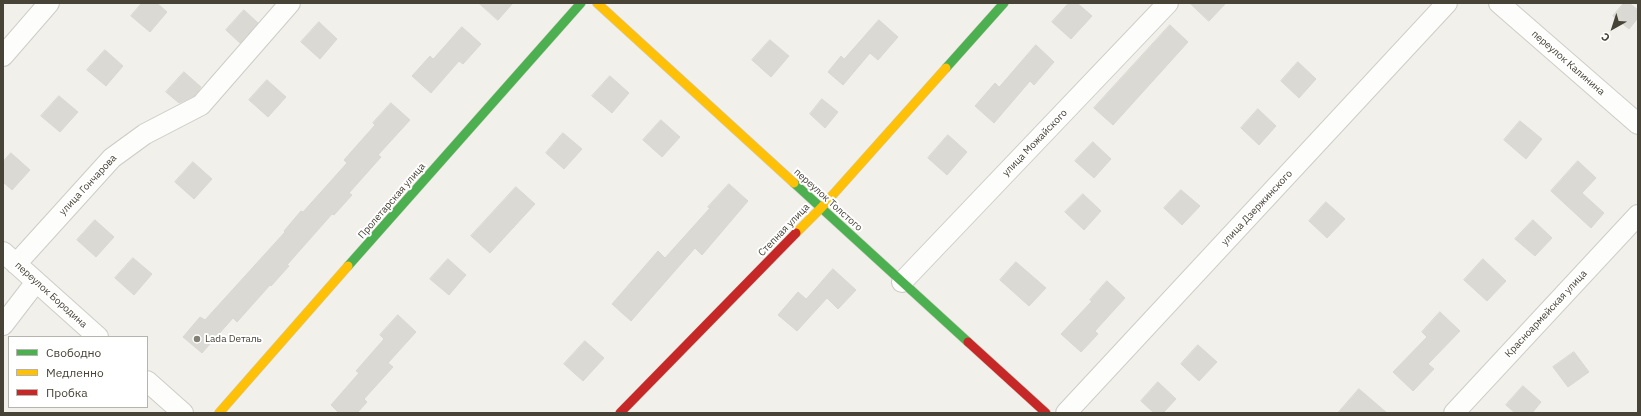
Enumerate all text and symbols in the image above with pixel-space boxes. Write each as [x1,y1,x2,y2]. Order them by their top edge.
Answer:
north arrow [1593,8,1633,48]
street label: переулок Калинина [1529,28,1607,98]
text: С [1598,30,1613,45]
street label: улица Можайского [1000,107,1070,179]
street label: улица Гончарова [57,152,119,218]
street label: Пролетарская улица [356,161,428,241]
street label: переулок Толстого [791,166,865,234]
street label: улица Дзержинского [1219,168,1295,248]
street label: Степная улица [756,201,812,259]
street label: переулок Бородина [12,259,90,331]
street label: Красноармейская улица [1502,268,1590,360]
place label: Lada Dеталь [205,333,262,345]
marker: Lada Dеталь [192,334,202,344]
legend [8,336,148,408]
text: Свободно [46,345,101,360]
text: Медленно [46,365,104,380]
text: Пробка [46,385,88,400]

